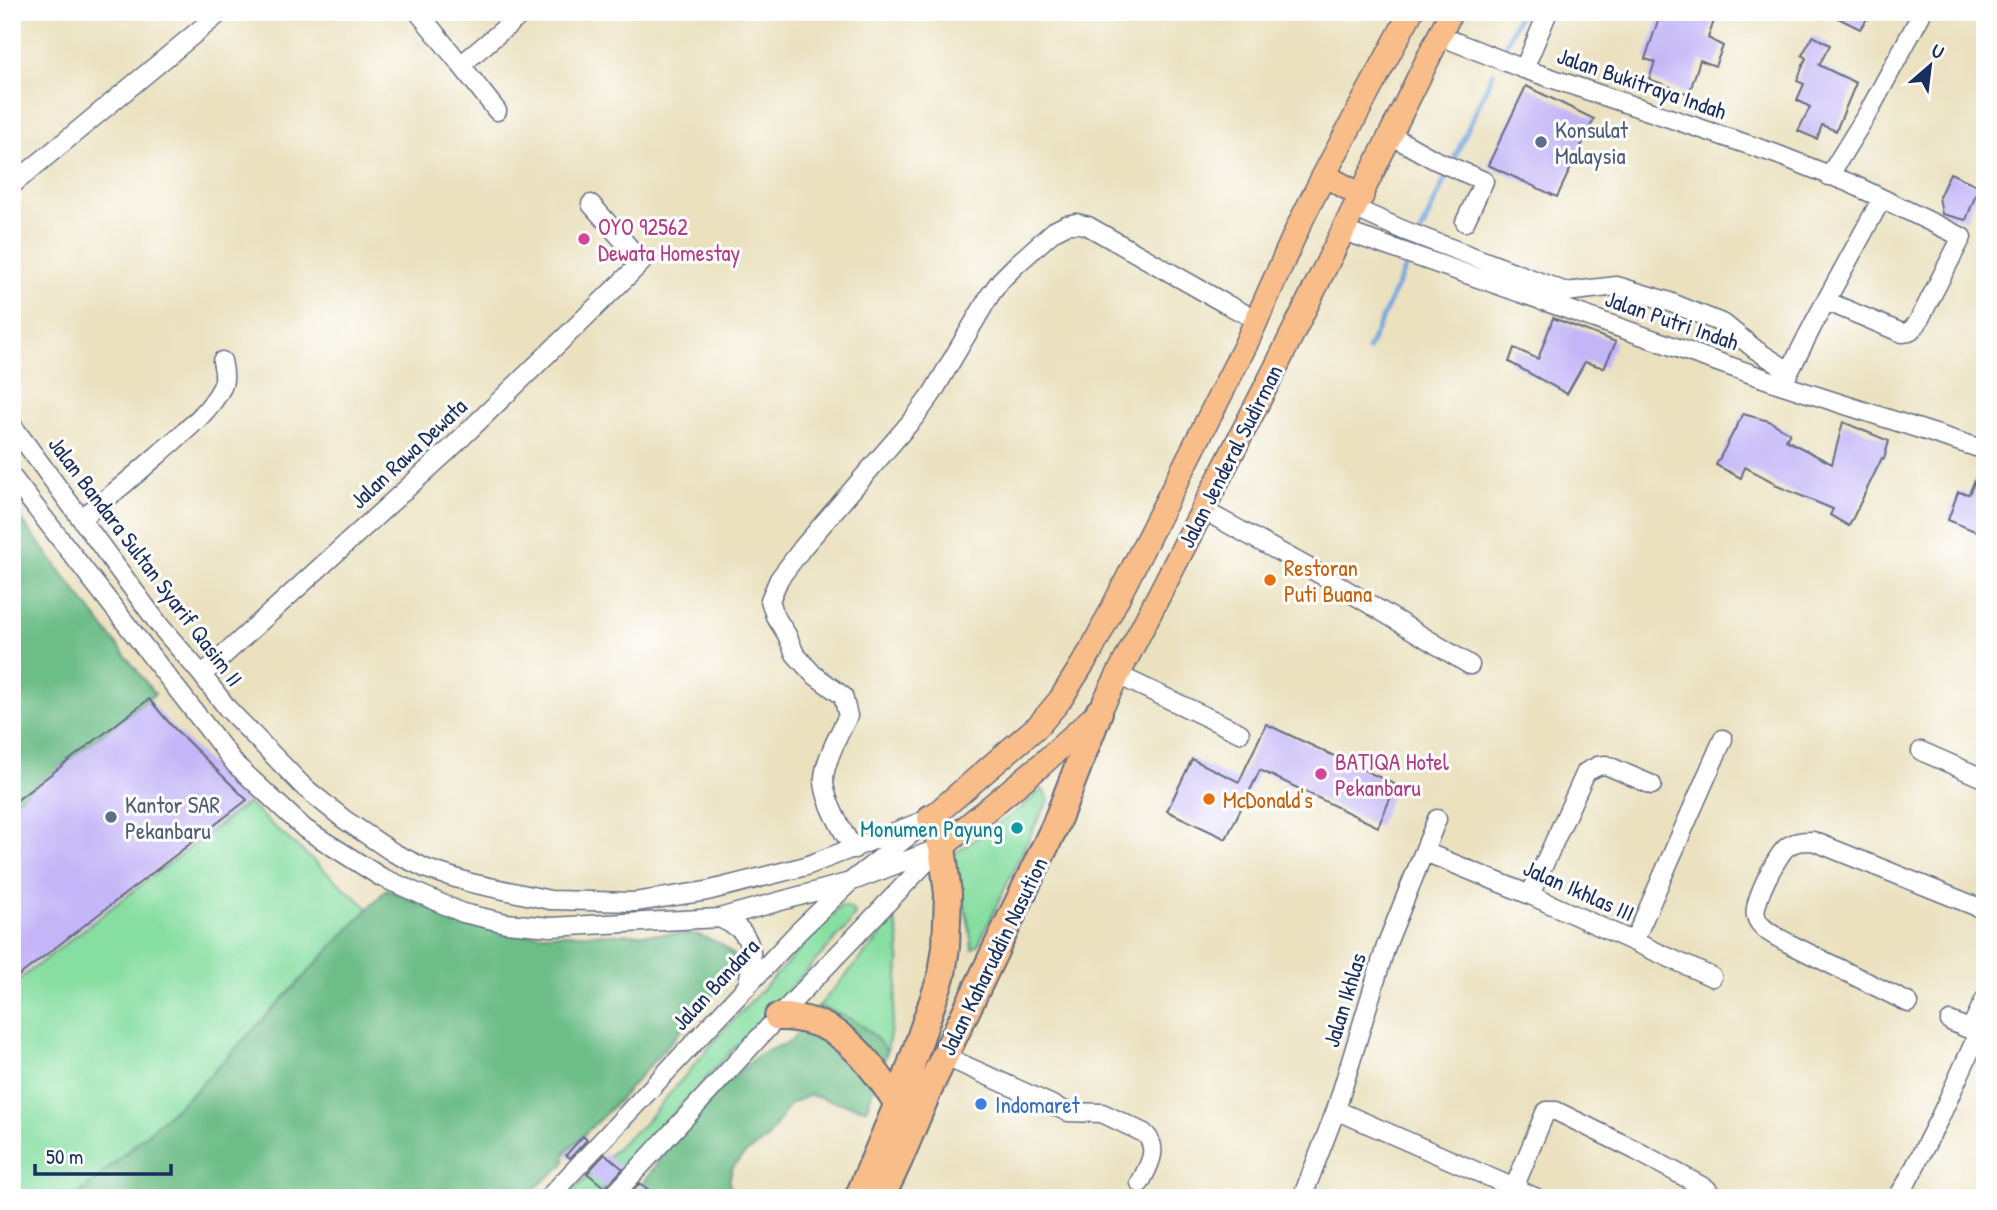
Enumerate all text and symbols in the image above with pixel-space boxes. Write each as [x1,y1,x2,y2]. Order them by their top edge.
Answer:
north arrow [1896,32,1966,102]
text: U [1927,37,1949,65]
street label: Jalan Bukitraya Indah [1553,40,1731,127]
place label: Konsulat Malaysia [1555,114,1629,171]
marker: Konsulat Malaysia [1533,134,1549,150]
place label: OYO 92562 Dewata Homestay [598,211,741,268]
marker: OYO 92562 Dewata Homestay [576,231,592,247]
street label: Jalan Putri Indah [1601,283,1743,357]
street label: Jalan Jenderal Sudirman [1170,359,1290,553]
street label: Jalan Rawa Dewata [343,391,473,515]
street label: Jalan Bandara Sultan Syarif Qasim II [42,430,250,692]
place label: Restoran Puti Buana [1284,552,1372,609]
marker: Restoran Puti Buana [1262,572,1278,588]
place label: BATIQA Hotel Pekanbaru [1335,746,1450,803]
marker: BATIQA Hotel Pekanbaru [1313,766,1329,782]
place label: McDonald's [1223,784,1313,815]
place label: Kantor SAR Pekanbaru [125,789,220,846]
marker: McDonald's [1201,791,1217,807]
marker: Kantor SAR Pekanbaru [103,809,119,825]
place label: Monumen Payung [860,813,1003,844]
marker: Monumen Payung [1009,820,1025,836]
street label: Jalan Kaharuddin Nasution [932,852,1054,1060]
street label: Jalan Ikhlas III [1519,852,1639,928]
street label: Jalan Bandara [664,931,766,1037]
street label: Jalan Ikhlas [1315,949,1373,1051]
place label: Indomaret [995,1089,1081,1120]
marker: Indomaret [973,1096,989,1112]
scale bar [35,1133,172,1177]
text: 50 m [46,1142,83,1171]

